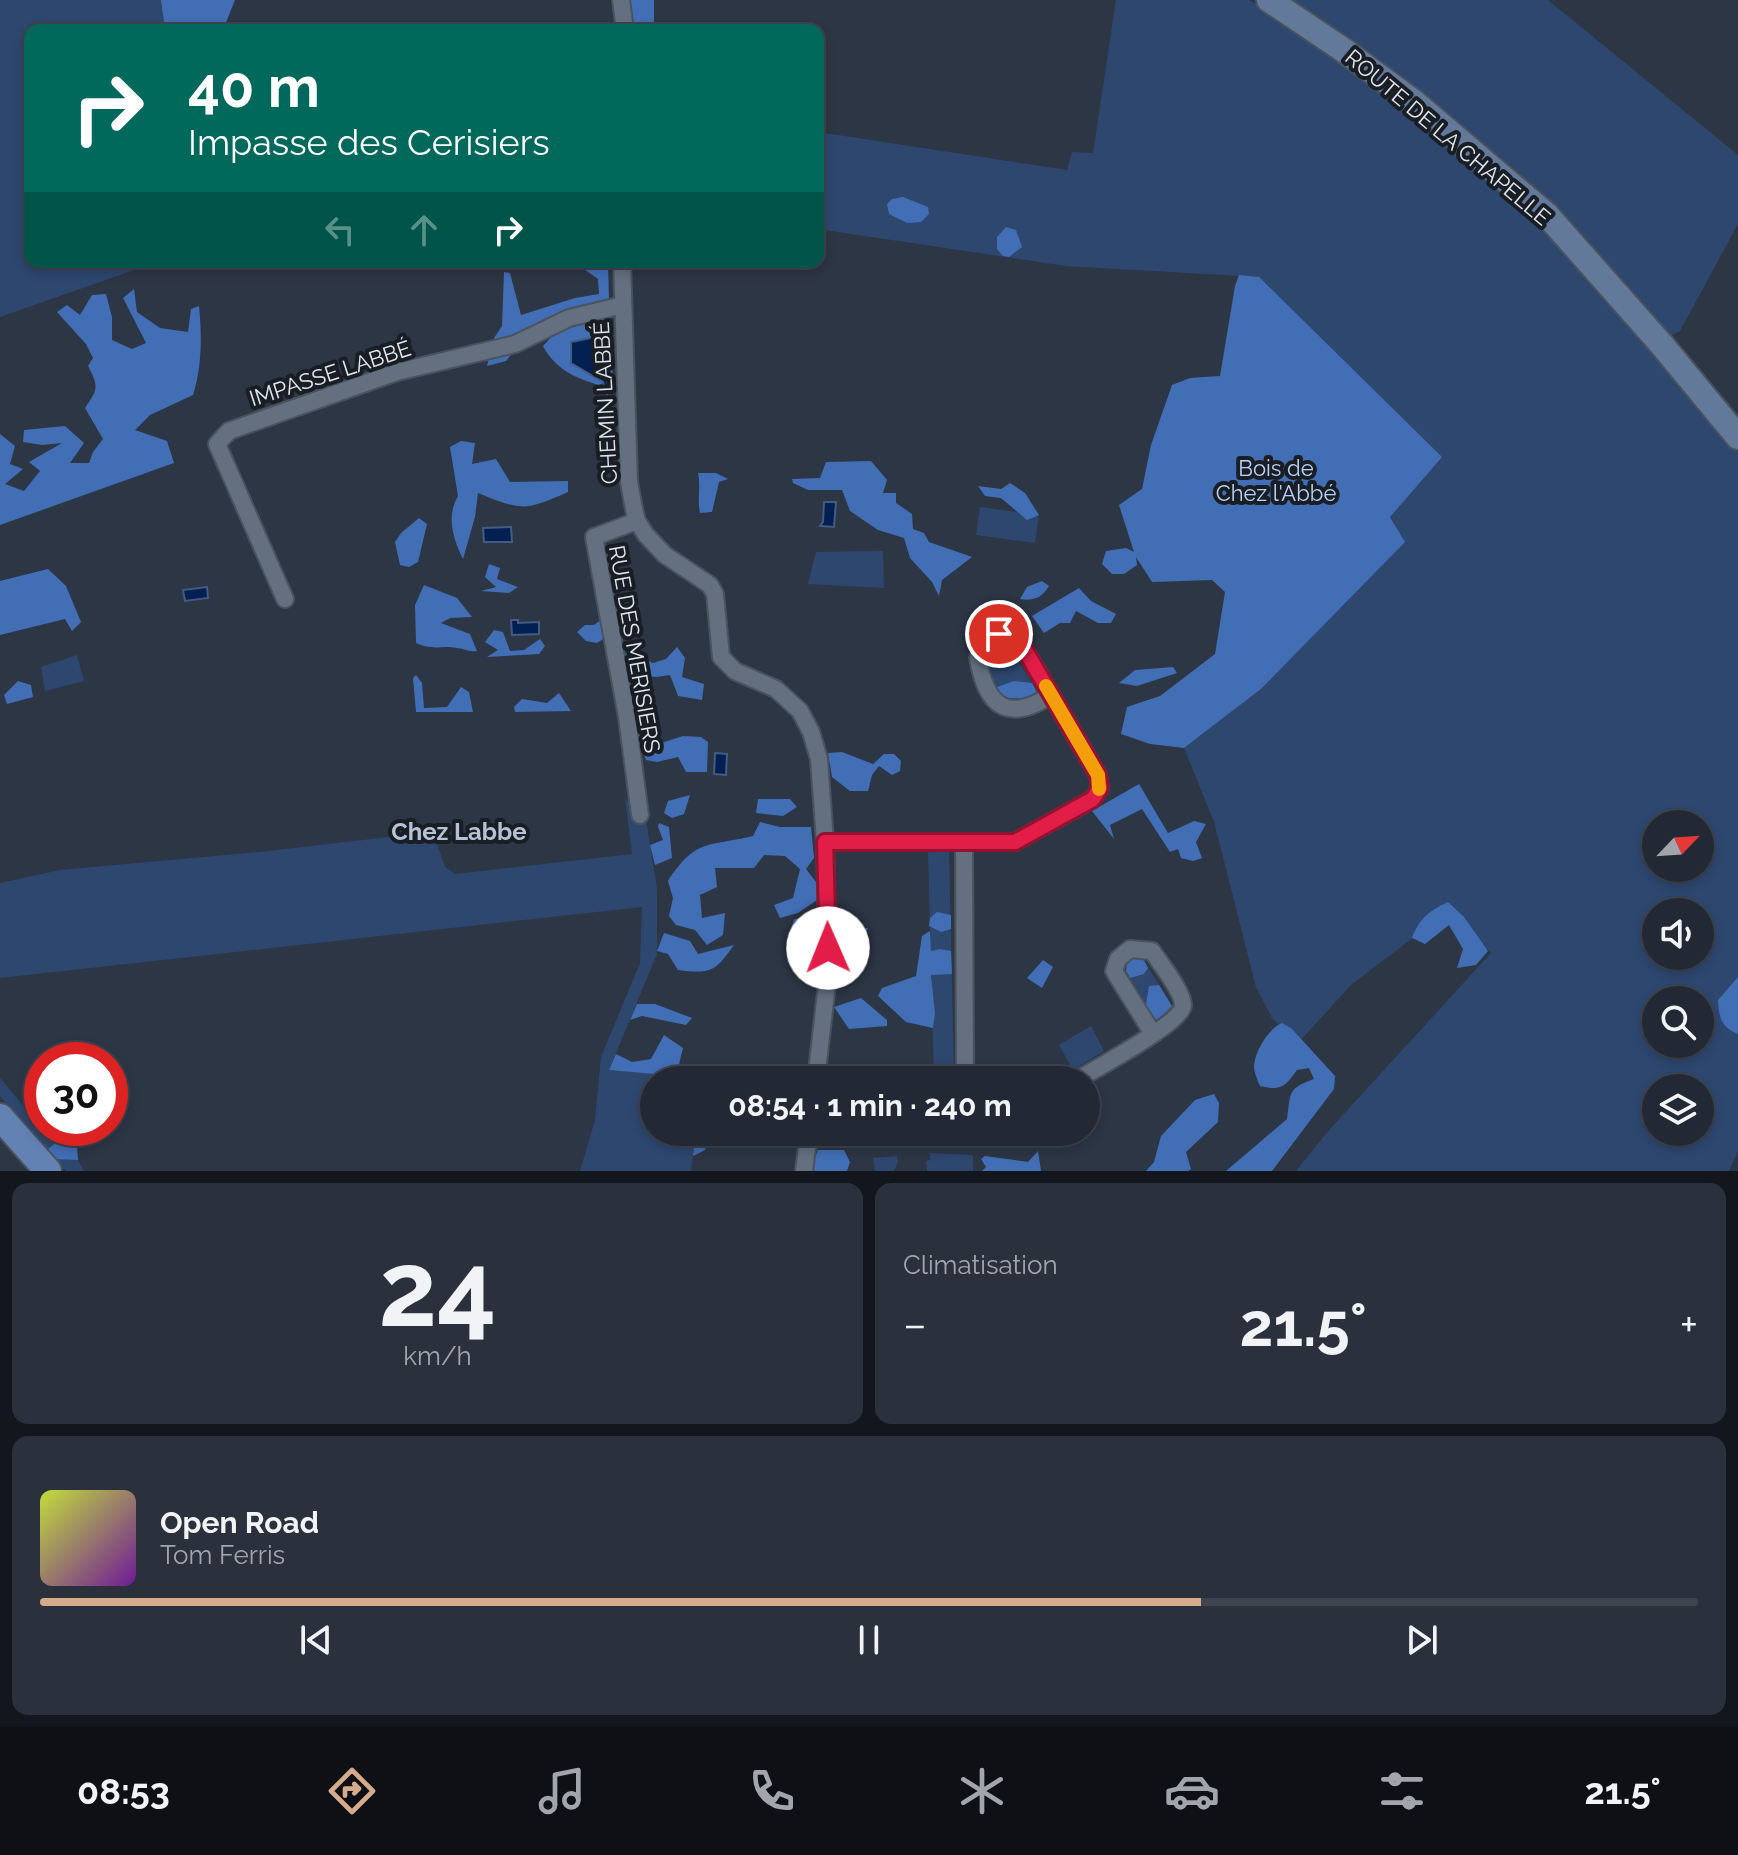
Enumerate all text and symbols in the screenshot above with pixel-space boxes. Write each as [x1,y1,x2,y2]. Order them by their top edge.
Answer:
street label: ROUTE DE LA CHAPELLE [1340,44,1556,230]
text: 40 m [188,54,320,120]
icon: right [56,56,160,160]
text: Impasse des Cerisiers [188,121,550,163]
icon: left [318,208,362,252]
icon: ahead [402,208,446,252]
icon: right [486,208,530,252]
street label: CHEMIN LABBÉ [588,321,622,485]
street label: IMPASSE LABBÉ [246,335,414,411]
park label: Bois de Chez l'Abbé [1216,455,1336,506]
street label: RUE DES MERISIERS [604,543,666,755]
pin [965,600,1033,668]
icon: arrive [977,612,1021,656]
north arrow [1642,810,1714,882]
map controls [1642,810,1714,1146]
district label: Chez Labbe [391,817,527,846]
button: sound [1642,898,1714,970]
position arrow [786,906,870,990]
button: search [1642,986,1714,1058]
speed limit sign: 30 [24,1042,128,1146]
button: layers [1642,1074,1714,1146]
text: 08:54 · 1 min · 240 m [728,1088,1012,1123]
text: 24 [378,1228,497,1350]
text: Climatisation [903,1250,1058,1280]
text: 21.5° [1240,1290,1367,1360]
text: − [903,1299,927,1350]
text: + [1680,1299,1698,1350]
text: km/h [403,1341,472,1371]
text: Open Road [160,1505,319,1540]
text: Tom Ferris [160,1540,285,1570]
icon: previous [294,1618,338,1662]
icon: pause [847,1618,891,1662]
icon: next [1400,1618,1444,1662]
icon: directions [324,1763,380,1819]
icon: music [534,1763,590,1819]
icon: phone [744,1763,800,1819]
icon: climate [954,1763,1010,1819]
icon: car [1164,1763,1220,1819]
icon: filters [1374,1763,1430,1819]
text: 08:53 [77,1770,170,1812]
text: 21.5° [1584,1770,1661,1812]

